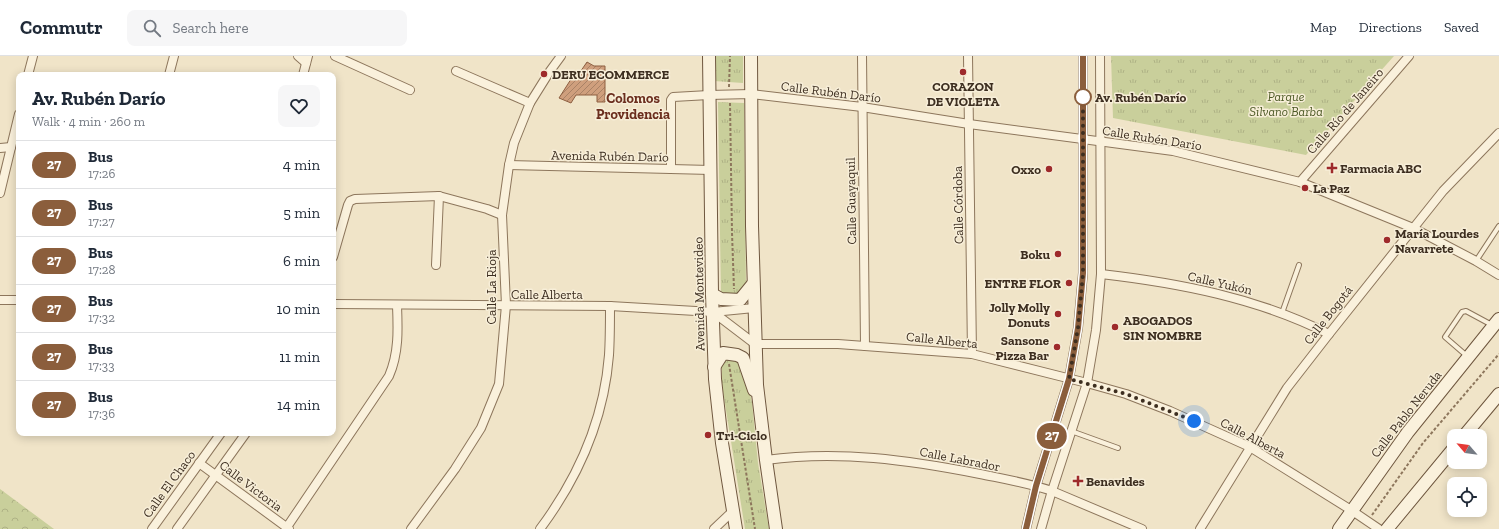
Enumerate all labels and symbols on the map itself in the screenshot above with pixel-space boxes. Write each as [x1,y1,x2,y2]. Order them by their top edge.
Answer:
street label: Calle Río de Janeiro [1304,65,1387,157]
place label: DERU ECOMMERCE [552,67,669,82]
marker: CORAZON DE VIOLETA [958,67,968,77]
marker: DERU ECOMMERCE [539,69,549,79]
street label: Calle Rubén Darío [780,78,882,106]
place label: CORAZON DE VIOLETA [927,79,999,109]
marker: Av. Rubén Darío [1074,88,1092,106]
park label: Parque Silvano Barba [1249,89,1323,119]
district label: Colomos Providencia [596,90,670,123]
place label: Av. Rubén Darío [1095,90,1187,105]
street label: Calle Rubén Darío [1101,123,1203,153]
street label: Avenida Rubén Darío [551,147,669,165]
street label: Calle Guayaquil [843,157,859,245]
place label: Farmacia ABC [1340,161,1422,176]
place label: Oxxo [1011,162,1041,177]
marker: Farmacia ABC [1327,163,1337,173]
marker: Oxxo [1044,164,1054,174]
street label: Calle Córdoba [950,165,966,244]
place label: La Paz [1313,181,1350,196]
marker: La Paz [1300,183,1310,193]
place label: María Lourdes Navarrete [1395,226,1479,256]
marker: María Lourdes Navarrete [1382,235,1392,245]
street label: Avenida Montevideo [691,237,707,351]
place label: Boku [1020,247,1050,262]
street label: Calle La Rioja [484,249,500,324]
marker: Boku [1053,249,1063,259]
street label: Calle Yukón [1186,268,1254,298]
place label: ENTRE FLOR [984,276,1062,291]
marker: ENTRE FLOR [1064,278,1074,288]
street label: Calle Bogotá [1301,282,1356,347]
street label: Calle Alberta [511,287,584,302]
place label: Jolly Molly Donuts [989,300,1050,330]
marker: Jolly Molly Donuts [1053,309,1063,319]
place label: ABOGADOS SIN NOMBRE [1123,313,1202,343]
marker: ABOGADOS SIN NOMBRE [1110,322,1120,332]
street label: Calle Alberta [906,329,979,351]
place label: Sansone Pizza Bar [996,333,1050,363]
marker: Sansone Pizza Bar [1052,342,1062,352]
street label: Calle Pablo Neruda [1367,367,1445,460]
your location [1184,411,1204,431]
street label: Calle Alberta [1218,415,1289,462]
line badge: 27 [1034,423,1070,449]
place label: Tri-Ciclo [716,428,767,443]
north arrow [1447,429,1487,469]
marker: Tri-Ciclo [703,430,713,440]
street label: Calle Labrador [918,444,1002,474]
street label: Calle El Chaco [140,447,199,521]
street label: Calle Victoria [217,457,286,515]
place label: Benavides [1086,474,1145,489]
marker: Benavides [1073,476,1083,486]

